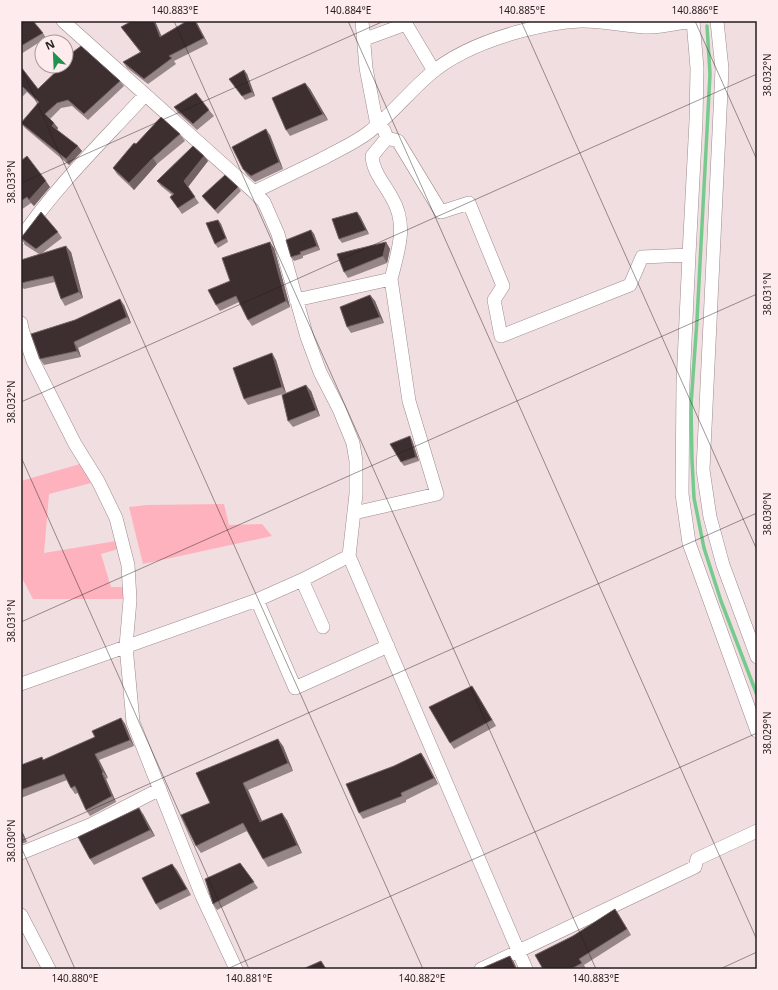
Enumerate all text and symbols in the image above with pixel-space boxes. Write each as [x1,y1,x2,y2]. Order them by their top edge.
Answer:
text: 140.883°E [152,3,198,17]
text: 140.884°E [325,3,371,17]
text: 140.885°E [499,3,545,17]
text: 140.886°E [672,3,718,17]
north arrow [34,34,74,74]
text: N [43,36,57,53]
text: 38.032°N [760,53,774,97]
text: 38.033°N [4,160,18,204]
text: 38.031°N [760,272,774,316]
text: 38.032°N [4,380,18,424]
text: 38.030°N [760,492,774,536]
text: 38.031°N [4,599,18,643]
text: 38.029°N [760,711,774,755]
text: 38.030°N [4,819,18,863]
text: 140.880°E [52,971,98,985]
text: 140.881°E [226,971,272,985]
text: 140.882°E [399,971,445,985]
text: 140.883°E [573,971,619,985]

